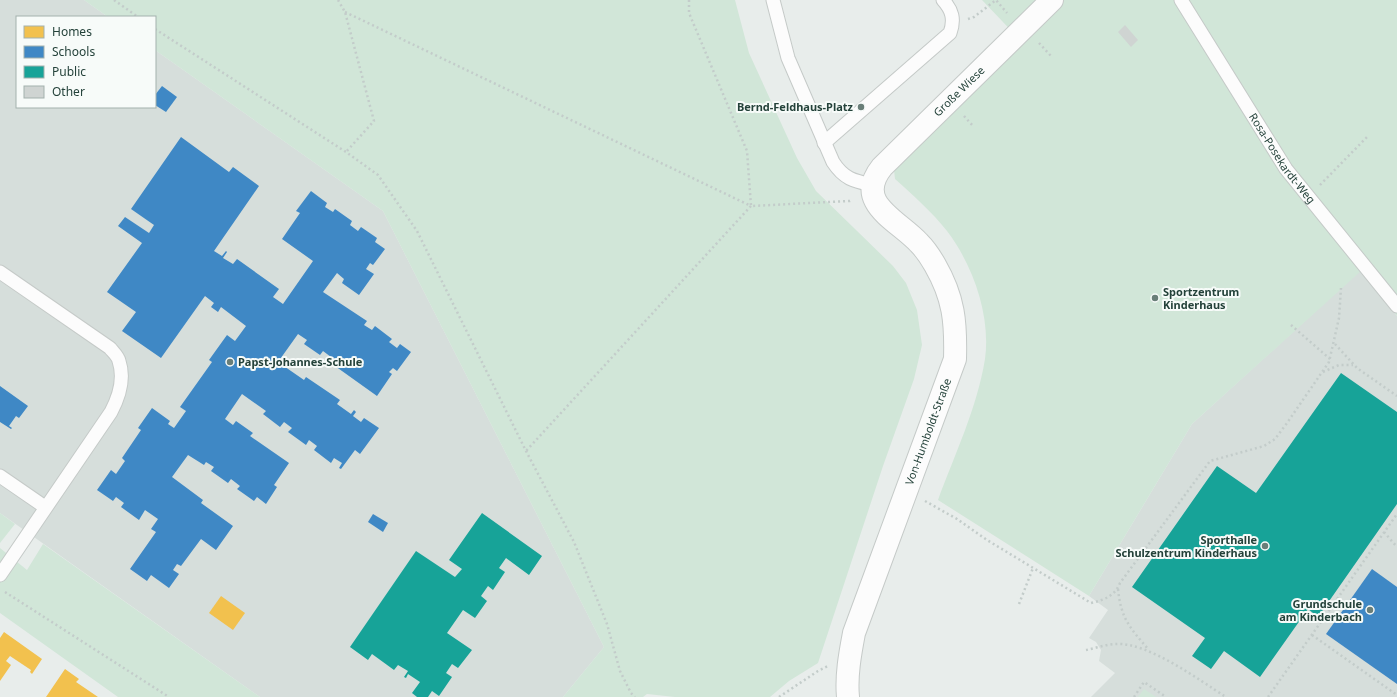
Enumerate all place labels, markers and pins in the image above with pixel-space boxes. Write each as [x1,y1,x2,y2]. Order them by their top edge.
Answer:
place label: Bernd-Feldhaus-Platz [737,99,854,114]
marker: Bernd-Feldhaus-Platz [856,102,866,112]
place label: Sportzentrum Kinderhaus [1163,284,1239,312]
marker: Sportzentrum Kinderhaus [1150,293,1160,303]
place label: Papst-Johannes-Schule [238,354,363,369]
marker: Papst-Johannes-Schule [225,357,235,367]
place label: Sporthalle Schulzentrum Kinderhaus [1116,532,1257,560]
marker: Sporthalle Schulzentrum Kinderhaus [1260,541,1270,551]
place label: Grundschule am Kinderbach [1279,596,1362,624]
marker: Grundschule am Kinderbach [1365,605,1375,615]

